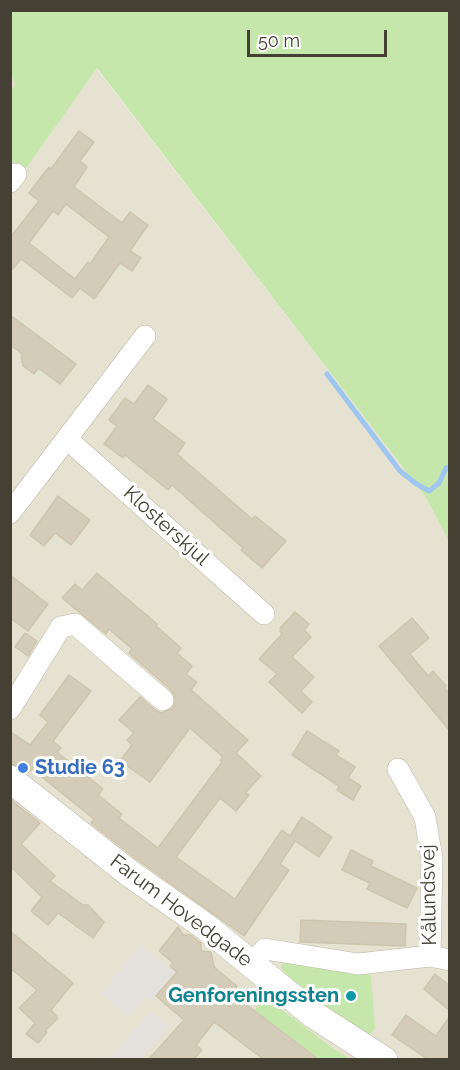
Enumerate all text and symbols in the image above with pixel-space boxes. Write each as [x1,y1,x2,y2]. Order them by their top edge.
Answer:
scale bar [250,18,390,56]
text: 50 m [258,30,300,51]
street label: Klosterskjul [118,481,214,571]
place label: Studie 63 [35,756,125,780]
marker: Studie 63 [16,761,30,775]
street label: Kålundsvej [416,844,442,946]
street label: Farum Hovedgade [105,850,257,972]
place label: Genforeningssten [168,984,339,1008]
marker: Genforeningssten [344,989,358,1003]

